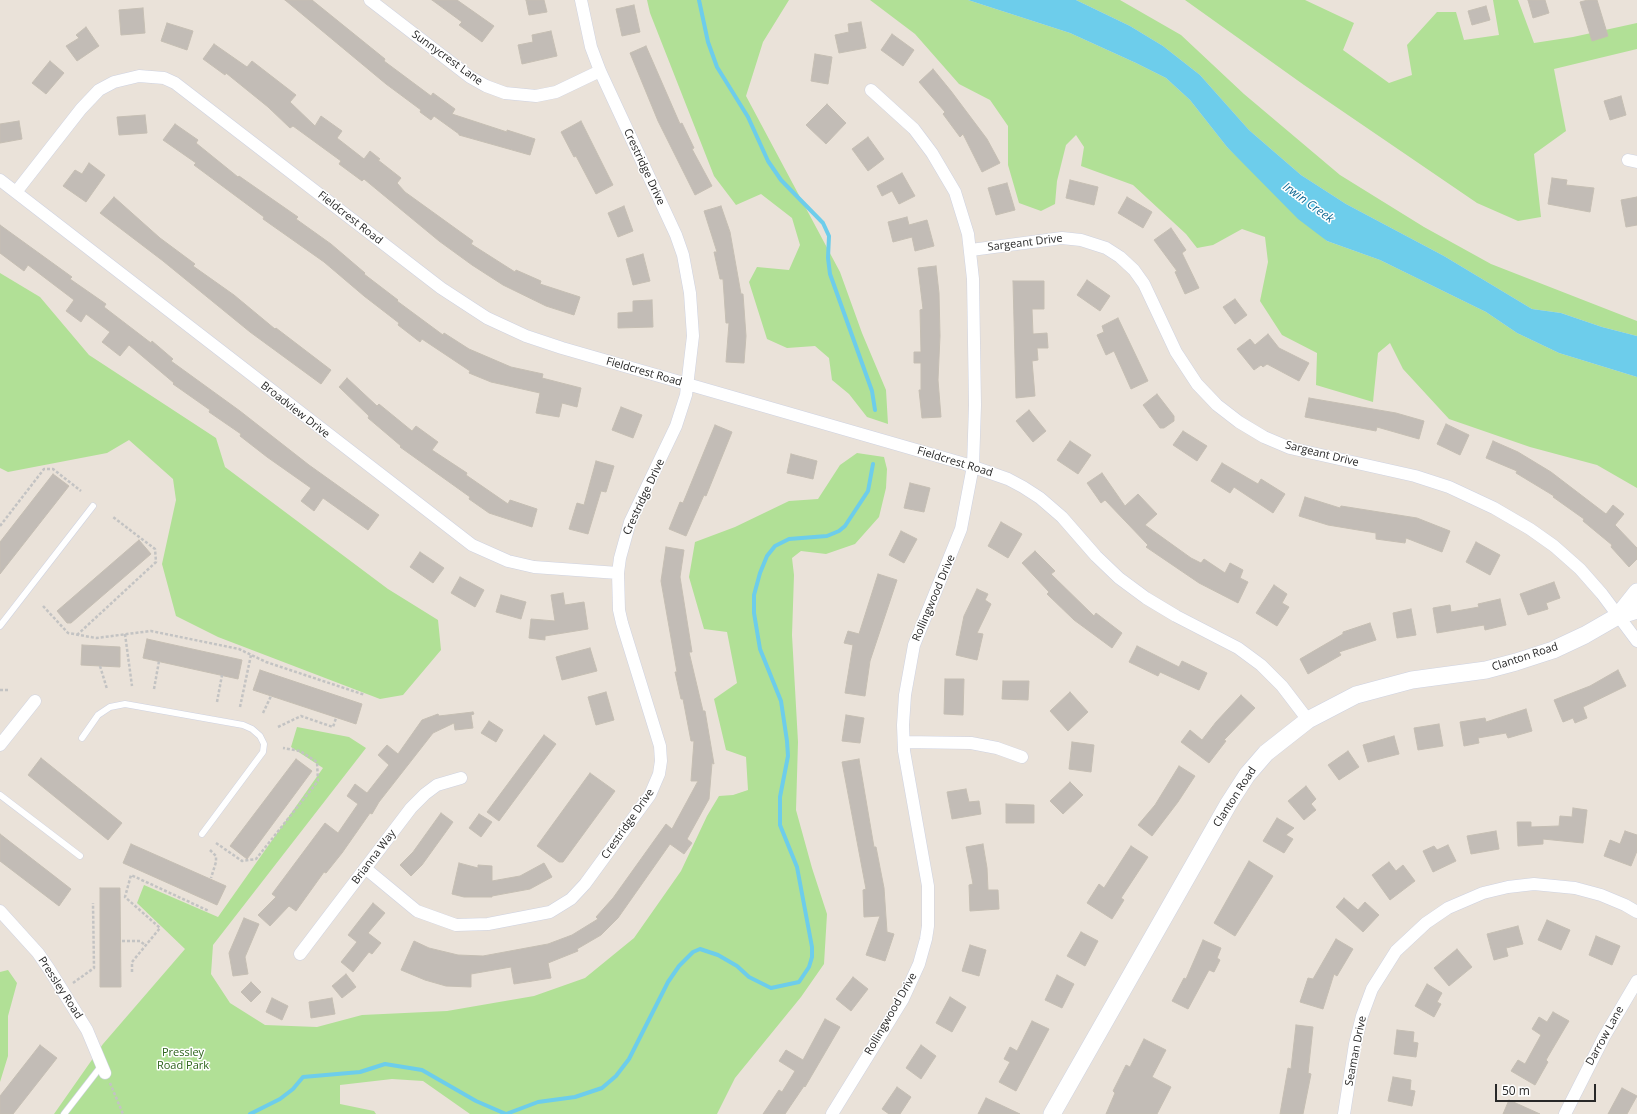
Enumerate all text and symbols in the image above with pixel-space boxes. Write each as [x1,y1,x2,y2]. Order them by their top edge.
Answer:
street label: Sunnycrest Lane [409,28,485,88]
street label: Crestridge Drive [621,127,667,207]
water label: Irwin Creek [1280,180,1336,226]
street label: Fieldcrest Road [315,189,385,247]
street label: Sargeant Drive [987,232,1063,254]
street label: Fieldcrest Road [605,355,683,389]
street label: Broadview Drive [258,379,332,441]
street label: Sargeant Drive [1284,438,1360,470]
street label: Fieldcrest Road [916,444,994,480]
street label: Crestridge Drive [621,457,667,537]
street label: Rollingwood Drive [910,553,958,643]
street label: Clanton Road [1490,640,1560,674]
street label: Clanton Road [1211,764,1259,830]
street label: Crestridge Drive [599,786,657,862]
street label: Brianna Way [349,827,399,887]
street label: Pressley Road [35,954,85,1022]
street label: Rollingwood Drive [862,971,920,1057]
street label: Darrow Lane [1583,1004,1627,1068]
street label: Seaman Drive [1343,1015,1369,1087]
park label: Pressley Road Park [157,1046,209,1072]
scale bar [1497,1076,1598,1102]
text: 50 m [1502,1082,1530,1099]

